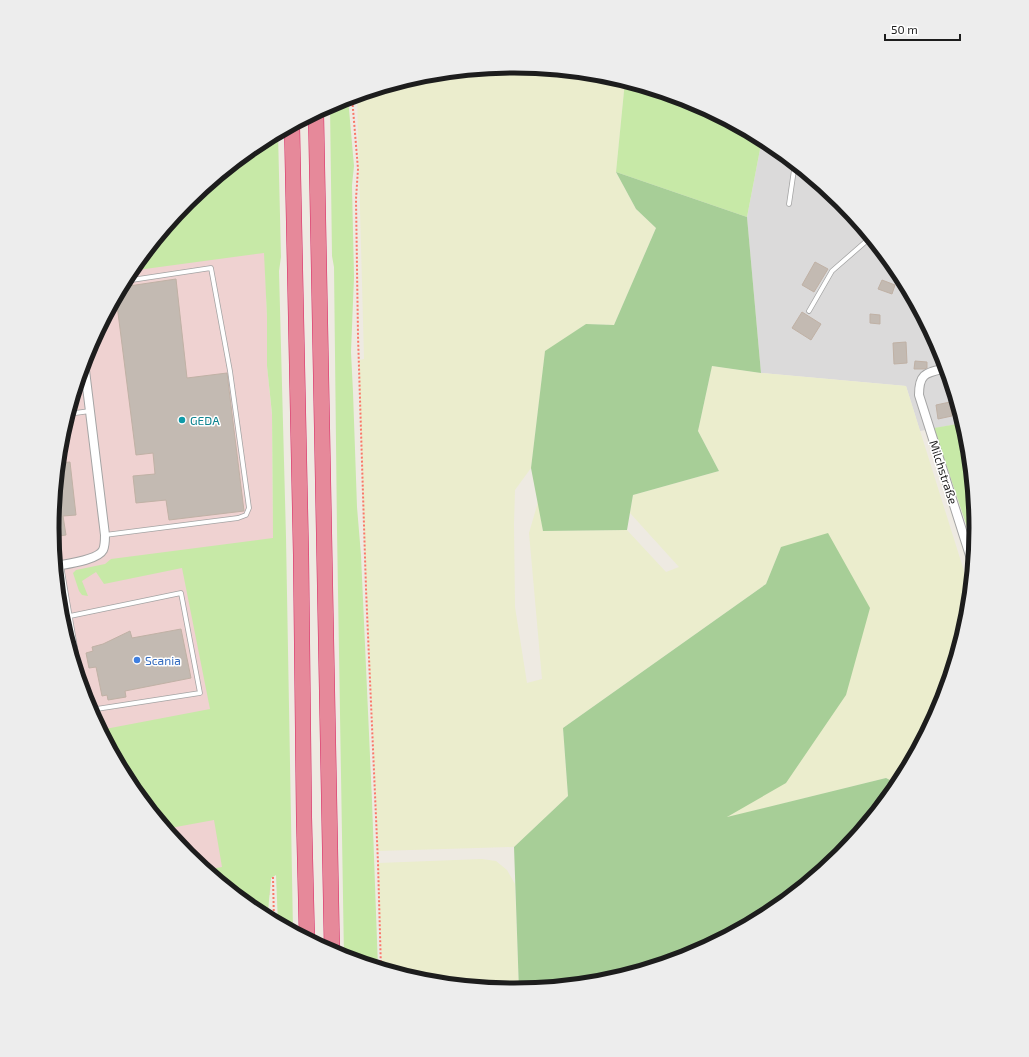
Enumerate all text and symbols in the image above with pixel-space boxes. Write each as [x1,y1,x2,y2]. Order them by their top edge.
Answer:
scale bar [885,16,960,42]
text: 50 m [891,22,918,36]
place label: GEDA [190,413,220,427]
marker: GEDA [177,415,187,425]
street label: Milchstraße [927,438,961,506]
place label: Scania [145,653,181,667]
marker: Scania [132,655,142,665]

